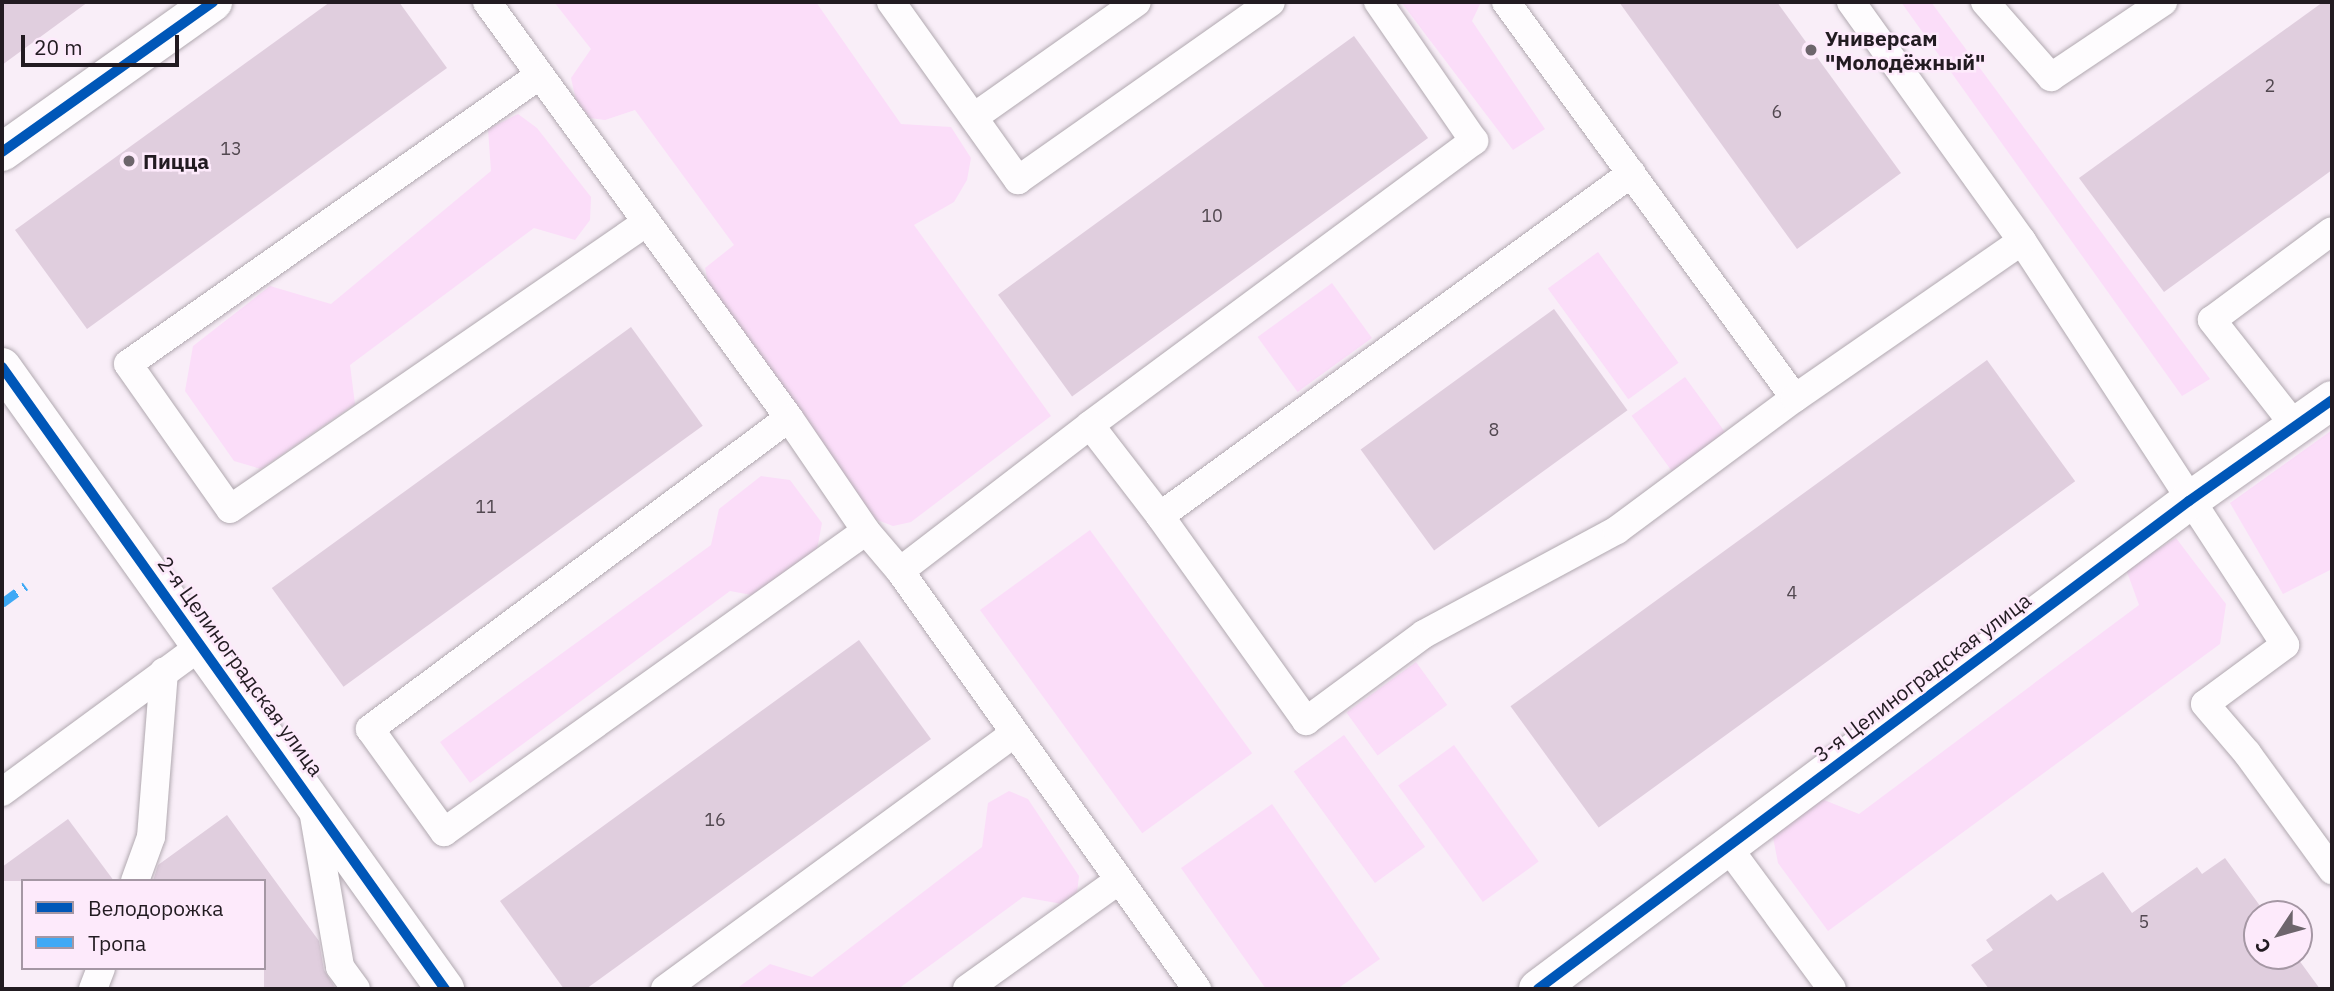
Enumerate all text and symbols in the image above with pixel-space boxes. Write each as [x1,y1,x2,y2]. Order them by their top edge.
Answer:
scale bar [24,21,182,65]
place label: Универсам "Молодёжный" [1825,25,1985,75]
text: 20 m [34,33,83,61]
marker: Универсам "Молодёжный" [1803,42,1819,58]
house number: 2 [2265,75,2275,97]
house number: 6 [1772,101,1782,123]
house number: 13 [220,138,242,160]
place label: Пицца [143,148,209,174]
marker: Пицца [121,153,137,169]
house number: 10 [1201,205,1223,227]
house number: 8 [1489,419,1499,441]
house number: 11 [475,496,497,518]
street label: 2-я Целиноградская улица [153,551,329,781]
house number: 4 [1787,582,1797,604]
street label: 3-я Целиноградская улица [1808,587,2036,767]
house number: 16 [704,809,726,831]
legend [21,879,266,970]
text: Велодорожка [88,894,223,922]
north arrow [2243,900,2313,970]
house number: 5 [2139,911,2149,933]
text: Тропа [88,929,146,957]
text: С [2249,934,2276,958]

